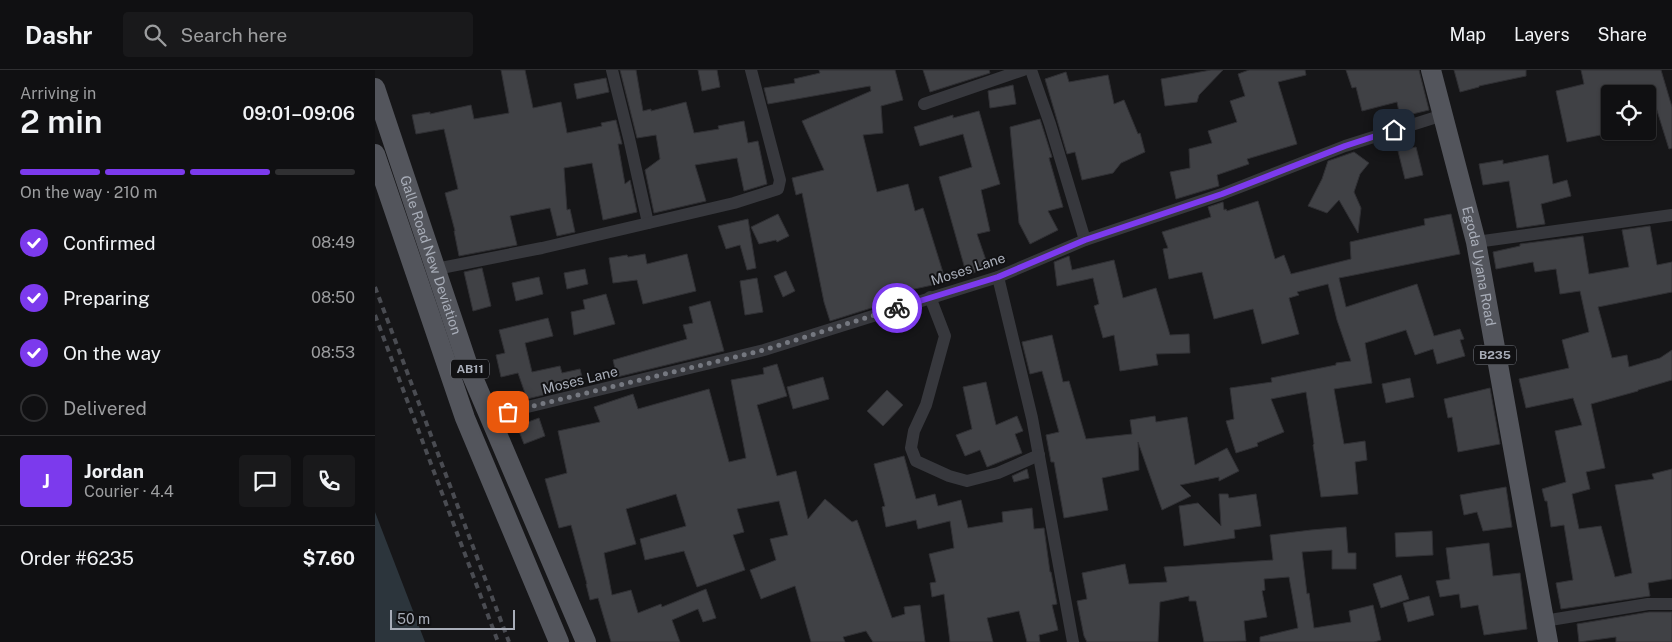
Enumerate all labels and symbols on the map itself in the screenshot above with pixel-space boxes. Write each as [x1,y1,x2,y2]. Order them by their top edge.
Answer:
pin [1373,109,1415,151]
street label: Galle Road New Deviation [397,173,465,337]
street label: Egoda Uyana Road [1459,205,1499,327]
street label: Moses Lane [929,249,1007,289]
courier [872,283,922,333]
road number: B235 [1474,346,1516,364]
road number: AB11 [451,360,489,378]
street label: Moses Lane [541,363,619,397]
pin [487,391,529,433]
scale bar [390,607,515,630]

